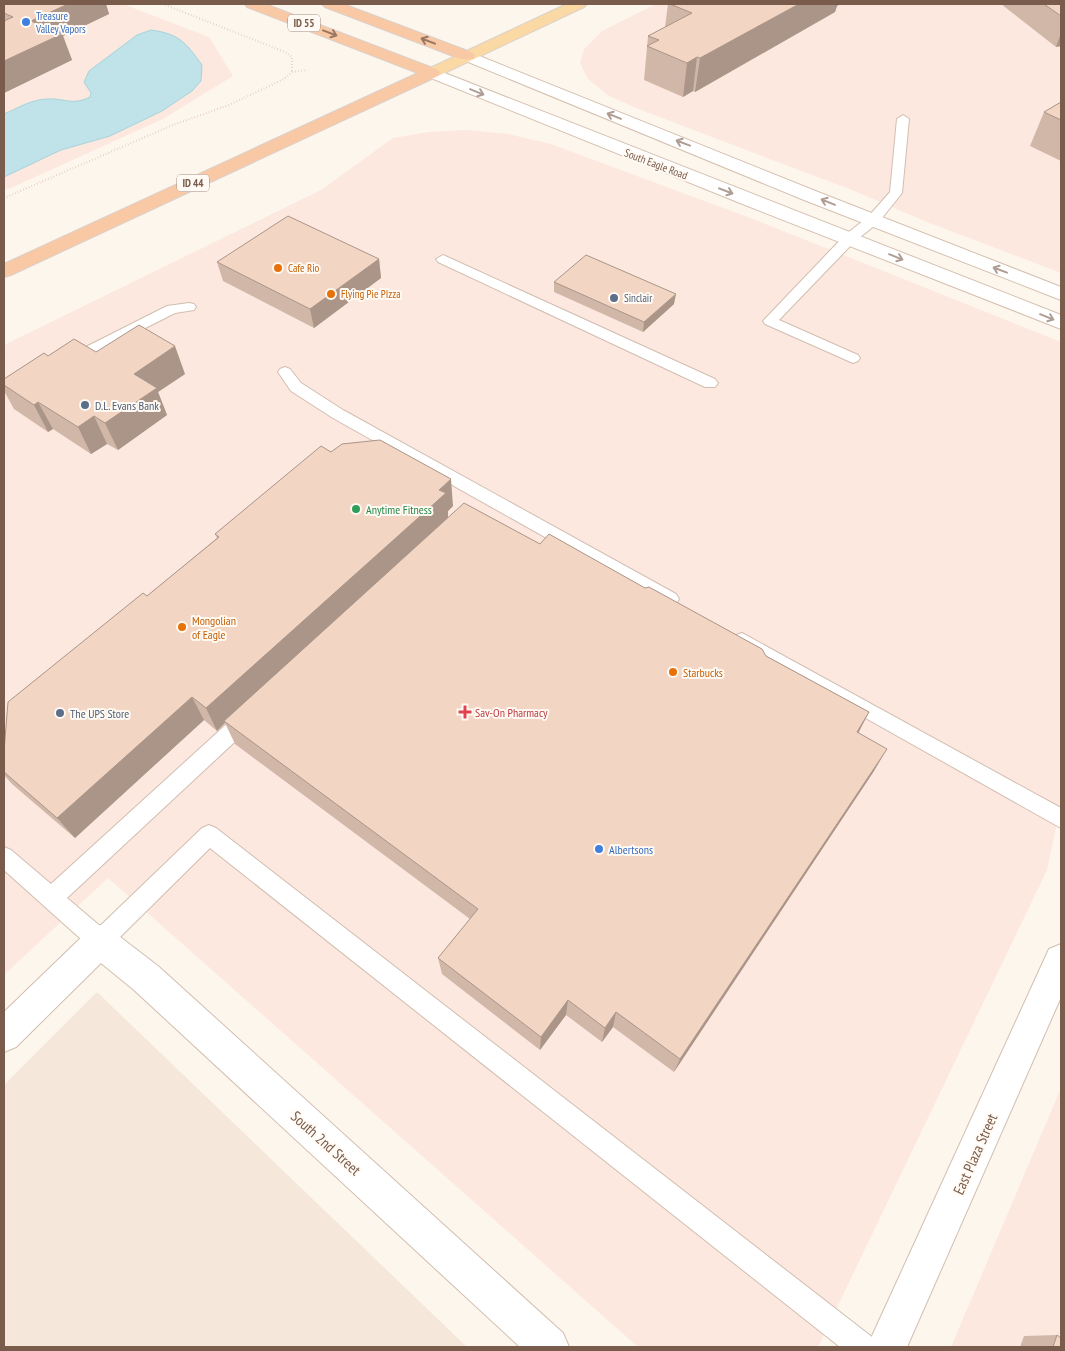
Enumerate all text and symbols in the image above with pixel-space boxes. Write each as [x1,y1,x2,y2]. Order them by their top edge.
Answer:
place label: Treasure Valley Vapors [35,9,86,36]
road number: ID 55 [288,14,320,32]
marker: Treasure Valley Vapors [20,16,32,28]
one-way arrow [322,29,337,38]
one-way arrow [421,36,436,45]
one-way arrow [469,87,484,97]
one-way arrow [607,111,622,120]
one-way arrow [676,138,691,147]
street label: South Eagle Road [622,146,690,183]
road number: ID 44 [177,174,209,192]
one-way arrow [718,187,733,196]
one-way arrow [821,197,836,207]
one-way arrow [887,253,903,262]
place label: Cafe Rio [288,261,320,275]
marker: Cafe Rio [272,262,284,274]
one-way arrow [992,265,1008,274]
place label: Flying Pie PIzza [341,287,401,301]
marker: Flying Pie PIzza [325,288,337,300]
place label: Sinclair [624,291,652,305]
marker: Sinclair [608,292,620,304]
one-way arrow [1039,312,1054,322]
place label: D.L. Evans Bank [95,398,159,413]
marker: D.L. Evans Bank [79,399,91,411]
place label: Anytime Fitness [366,502,432,517]
marker: Anytime Fitness [350,503,362,515]
place label: Mongolian of Eagle [192,613,236,642]
marker: Mongolian of Eagle [176,621,188,633]
place label: Starbucks [683,665,723,680]
marker: Starbucks [667,666,679,678]
place label: Sav-On Pharmacy [475,705,548,720]
place label: The UPS Store [70,706,129,721]
marker: Sav-On Pharmacy [459,706,471,718]
marker: The UPS Store [54,707,66,719]
place label: Albertsons [609,842,653,857]
marker: Albertsons [593,843,605,855]
street label: South 2nd Street [287,1107,365,1179]
street label: East Plaza Street [949,1111,1001,1197]

